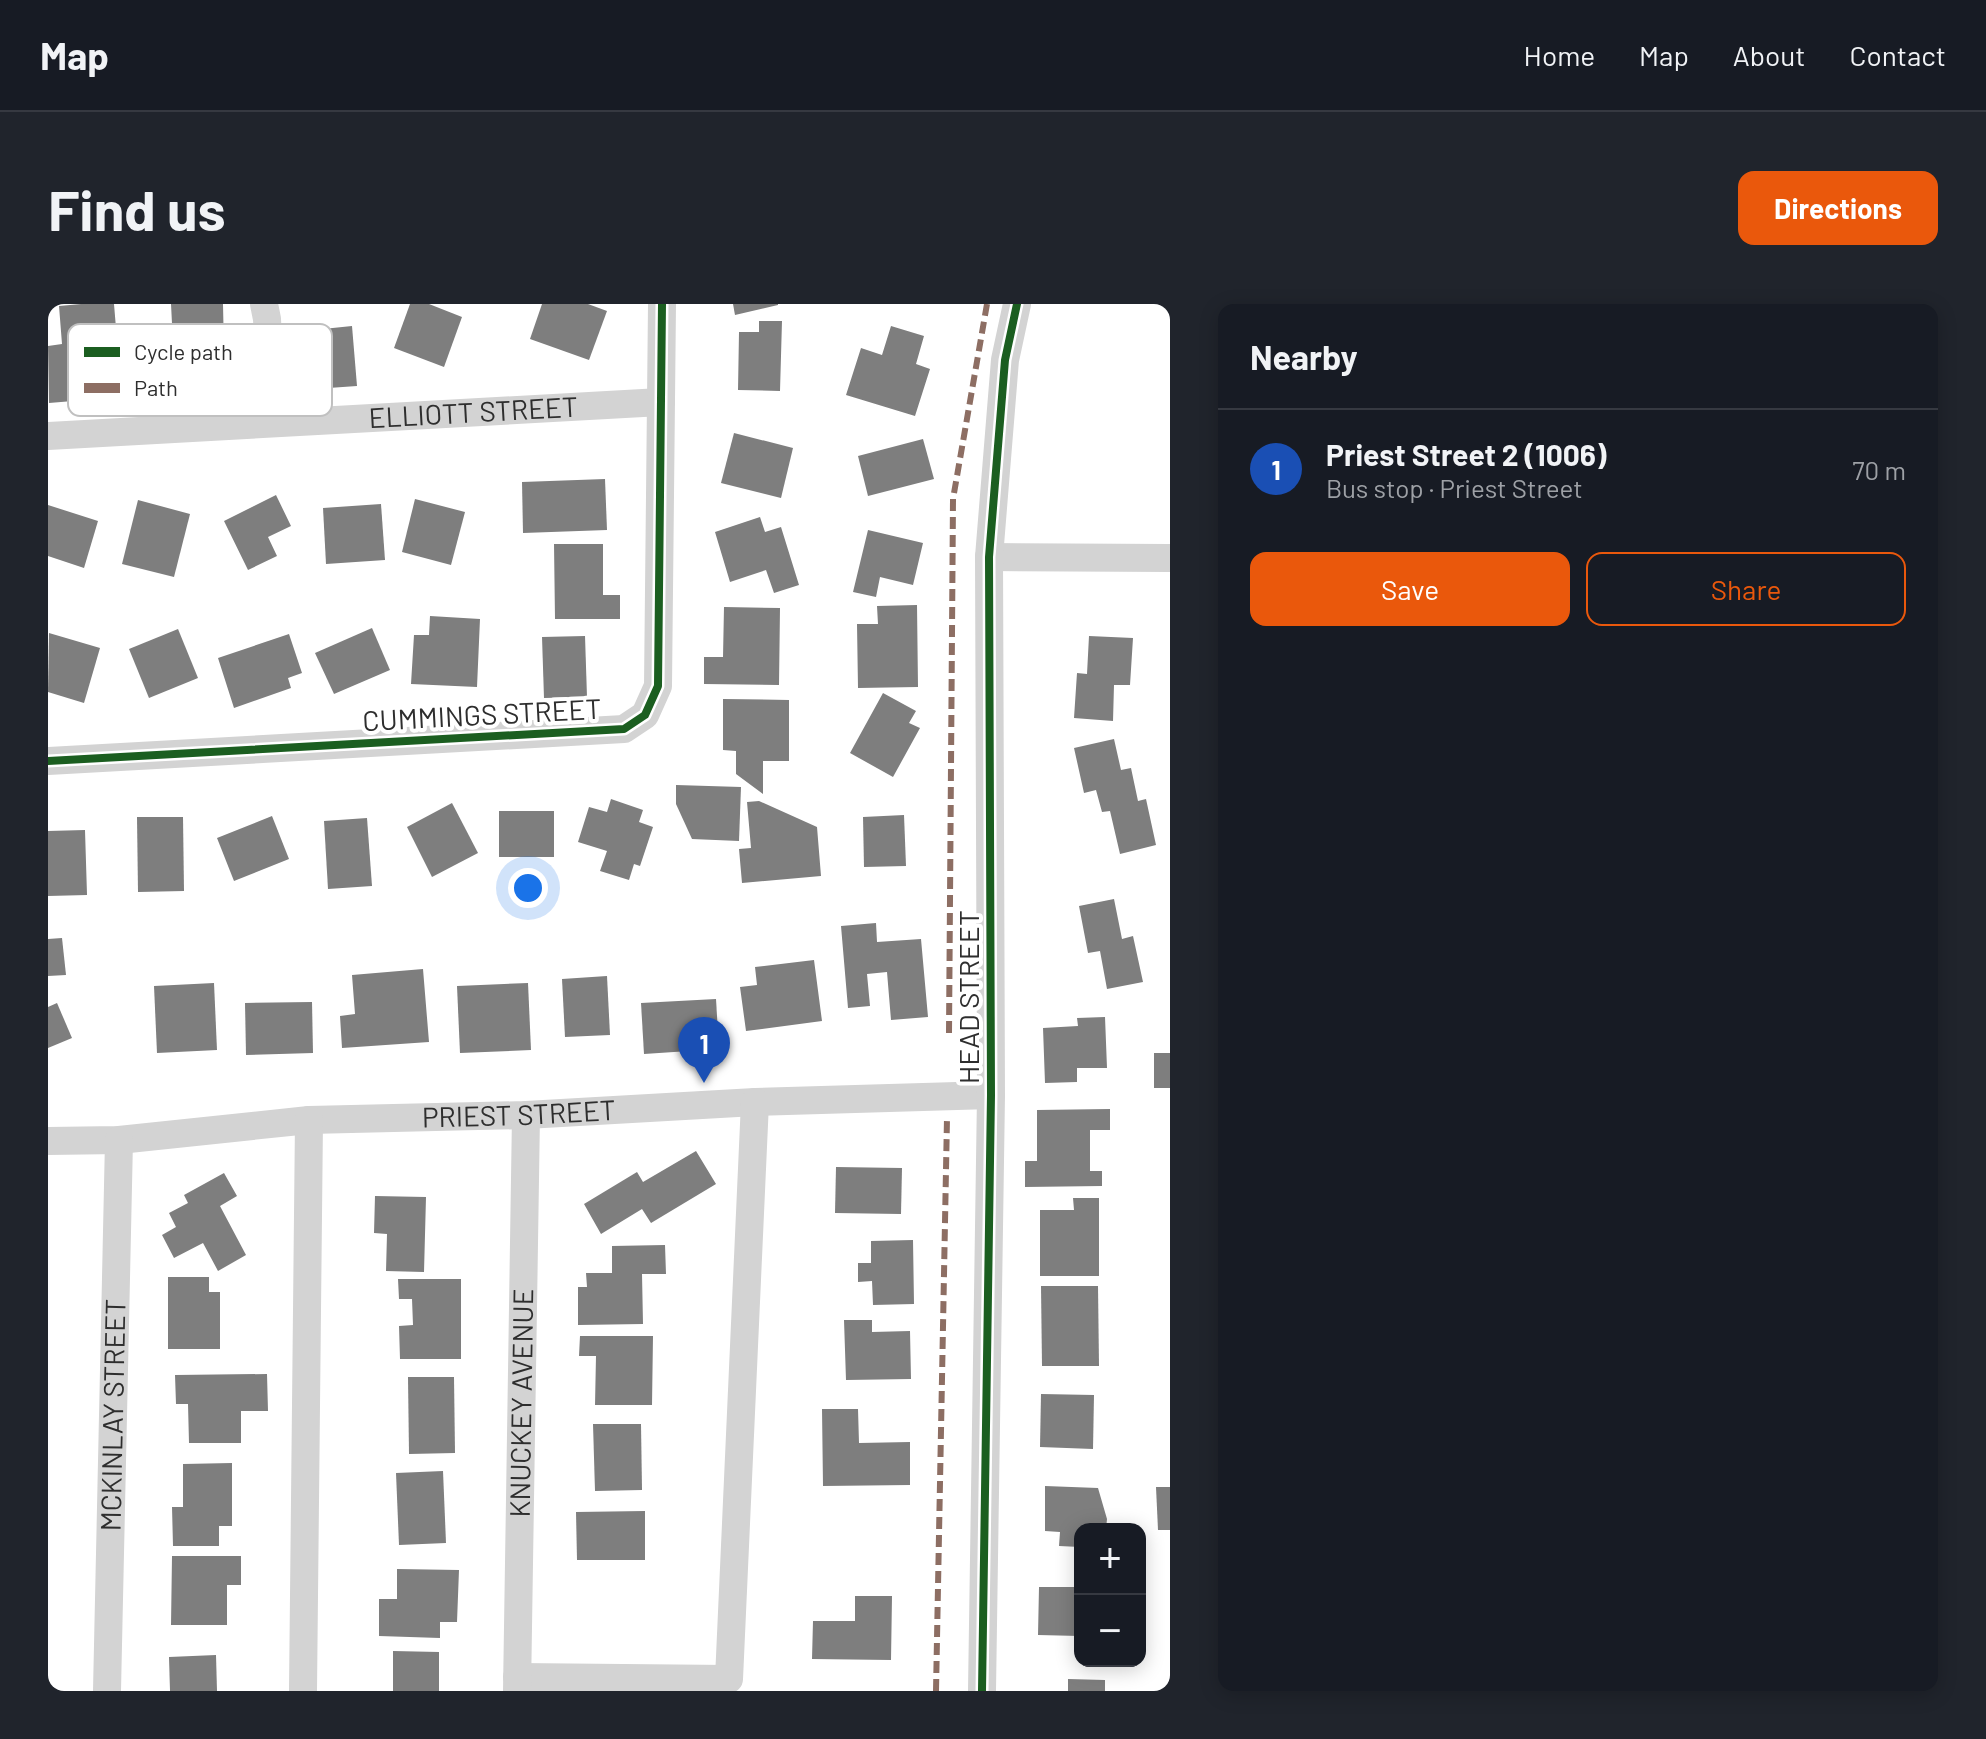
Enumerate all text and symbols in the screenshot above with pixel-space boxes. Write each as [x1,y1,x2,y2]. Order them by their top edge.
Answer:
text: Map [40,32,109,78]
text: Home [1524,38,1595,72]
text: Map [1639,38,1689,72]
text: About [1733,38,1805,72]
text: Contact [1849,38,1946,72]
button: Directions [1738,171,1938,245]
text: Find us [48,175,226,242]
legend [68,324,332,416]
text: Nearby [1250,336,1358,377]
text: Cycle path [134,338,233,364]
text: Path [134,374,178,400]
street label: ELLIOTT STREET [368,389,579,434]
text: Priest Street 2 (1006) [1326,436,1606,472]
text: 1 [1271,454,1281,485]
text: 70 m [1852,454,1906,485]
text: Bus stop · Priest Street [1326,472,1583,503]
button: Save [1250,552,1570,626]
button: Share [1586,552,1906,626]
street label: CUMMINGS STREET [362,691,602,737]
your location [508,868,548,908]
street label: HEAD STREET [951,910,985,1084]
pin: 1 [678,1017,730,1083]
street label: PRIEST STREET [422,1092,617,1133]
street label: KNUCKEY AVENUE [502,1288,539,1518]
street label: MCKINLAY STREET [92,1298,132,1532]
map controls [1074,1523,1146,1667]
button: + [1074,1523,1146,1595]
button: − [1074,1595,1146,1667]

